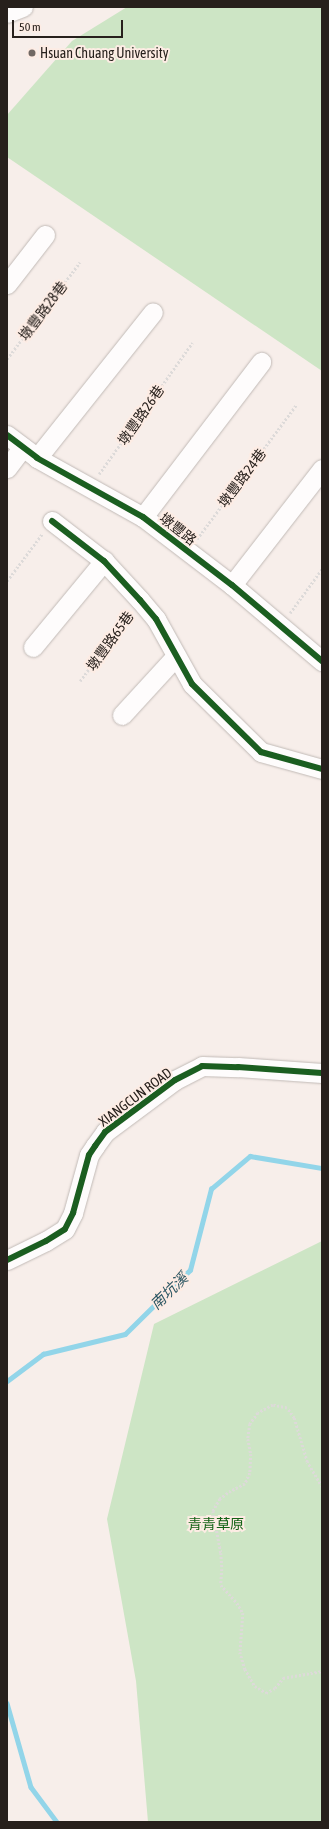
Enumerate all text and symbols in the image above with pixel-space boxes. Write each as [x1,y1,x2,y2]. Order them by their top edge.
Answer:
scale bar [14,12,125,38]
text: 50 m [19,20,41,34]
place label: Hsuan Chuang University [40,45,168,61]
marker: Hsuan Chuang University [27,48,37,58]
street label: 墩豐路28巷 [15,278,71,344]
street label: 墩豐路26巷 [114,382,168,448]
street label: 墩豐路24巷 [214,445,270,511]
street label: 墩豐路 [156,509,200,549]
street label: 墩豐路65巷 [83,608,137,674]
street label: XIANGCUN ROAD [95,1064,175,1130]
water label: 南坑溪 [147,1269,191,1313]
park label: 青青草原 [188,1516,244,1532]

